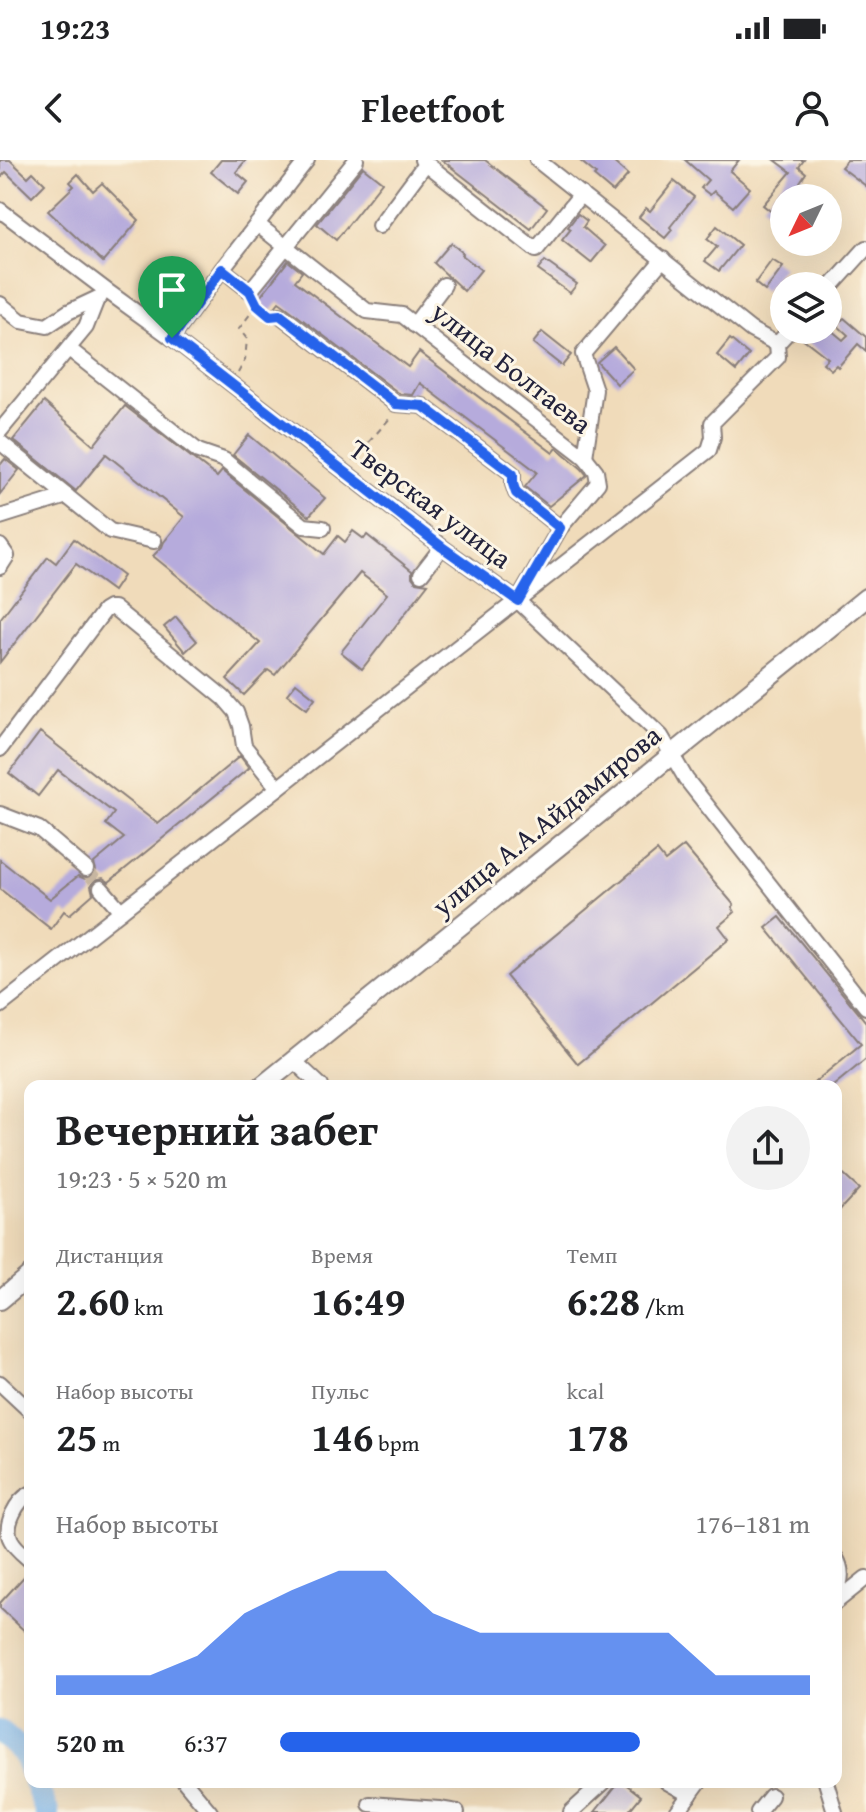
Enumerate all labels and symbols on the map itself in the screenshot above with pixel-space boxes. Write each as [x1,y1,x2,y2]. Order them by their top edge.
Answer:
north arrow [770,184,842,256]
pin [138,256,206,338]
street label: улица Болтаева [422,290,602,443]
street label: Тверская улица [341,428,521,578]
street label: улица А.А.Айдамирова [422,714,670,926]

